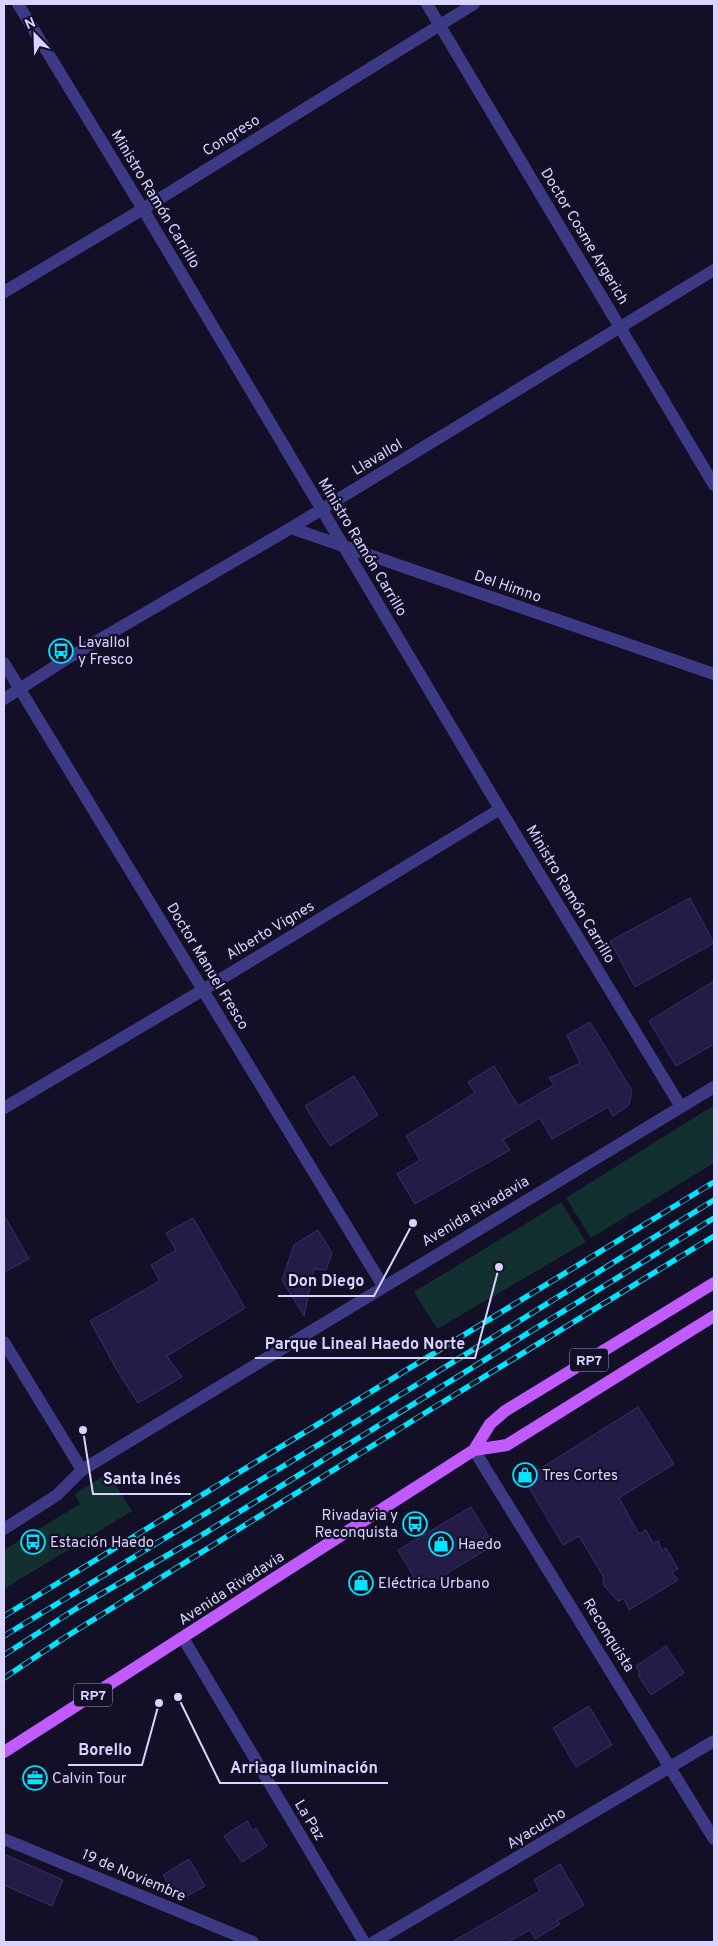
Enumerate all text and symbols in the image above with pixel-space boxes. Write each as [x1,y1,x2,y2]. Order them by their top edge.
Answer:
north arrow [10,10,60,60]
text: N [23,15,38,34]
street label: Congreso [200,111,264,161]
street label: Ministro Ramón Carrillo [106,127,204,272]
street label: Doctor Cosme Argerich [535,165,632,308]
street label: Llavallol [349,436,406,481]
street label: Ministro Ramón Carrillo [313,475,411,620]
street label: Del Himno [471,567,544,608]
place label: Lavallol y Fresco [78,634,133,670]
bus stop icon: Lavallol y Fresco [48,638,74,664]
street label: Ministro Ramón Carrillo [521,822,619,967]
street label: Alberto Vignes [223,897,318,965]
street label: Doctor Manuel Fresco [161,900,252,1034]
street label: Avenida Rivadavia [418,1173,533,1252]
callout: Don Diego [278,1265,374,1296]
text: Don Diego [288,1272,364,1292]
callout: Parque Lineal Haedo Norte [255,1327,475,1358]
text: Parque Lineal Haedo Norte [265,1335,465,1355]
road number: RP7 [570,1348,608,1372]
shop icon: Tres Cortes [512,1462,538,1488]
callout: Santa Inés [93,1463,191,1494]
place label: Tres Cortes [542,1467,618,1486]
text: Santa Inés [103,1470,181,1490]
place label: Rivadavia y Reconquista [314,1507,398,1543]
bus stop icon: Rivadavia y Reconquista [402,1511,428,1537]
bus stop icon: Estación Haedo [20,1529,46,1555]
shop icon: Haedo [428,1531,454,1557]
place label: Estación Haedo [50,1534,154,1553]
place label: Haedo [458,1536,501,1555]
street label: Avenida Rivadavia [175,1548,288,1631]
shop icon: Eléctrica Urbano [348,1570,374,1596]
place label: Eléctrica Urbano [378,1575,490,1594]
street label: Reconquista [578,1595,638,1676]
road number: RP7 [74,1684,112,1706]
callout: Borello [68,1734,142,1765]
text: Borello [78,1741,132,1761]
callout: Arriaga Iluminación [220,1752,388,1783]
text: Arriaga Iluminación [230,1759,378,1779]
office icon: Calvin Tour [22,1765,48,1791]
place label: Calvin Tour [52,1770,127,1789]
street label: La Paz [289,1797,328,1845]
street label: Ayacucho [504,1804,570,1854]
street label: 19 de Noviembre [78,1846,188,1907]

